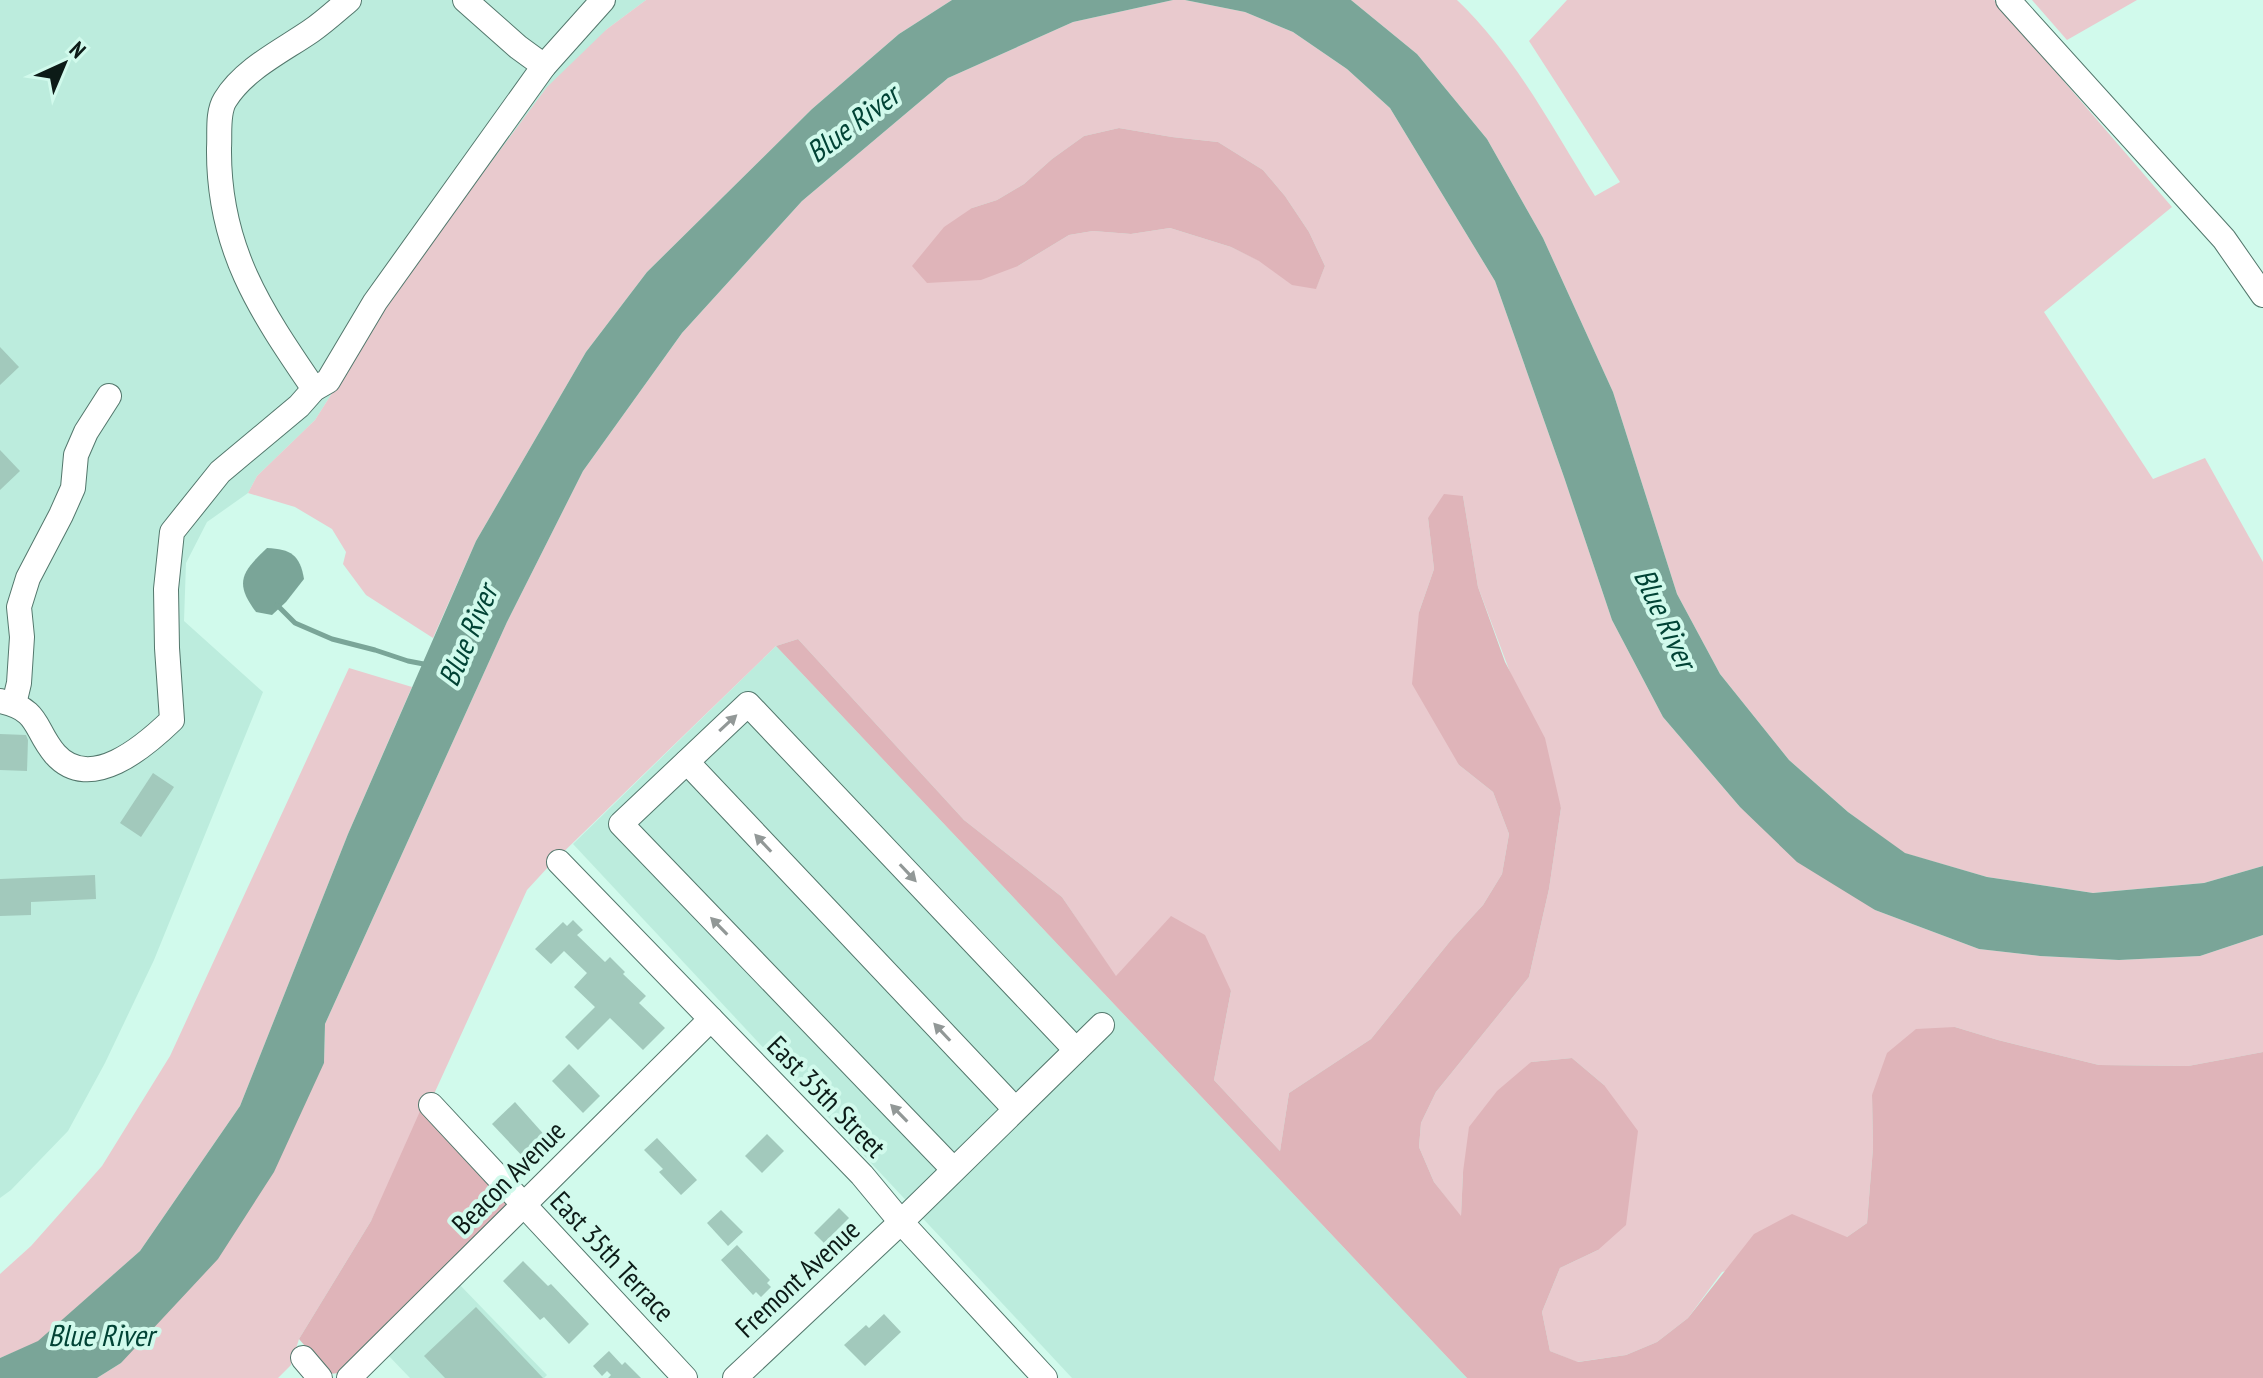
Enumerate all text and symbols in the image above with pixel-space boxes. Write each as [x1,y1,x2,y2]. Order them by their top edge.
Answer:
north arrow [24,24,104,104]
text: N [64,35,92,64]
water label: Blue River [798,73,909,170]
water label: Blue River [1626,562,1708,678]
water label: Blue River [428,575,507,691]
one-way arrow [718,714,737,733]
one-way arrow [755,834,773,853]
one-way arrow [898,863,917,882]
one-way arrow [711,916,729,935]
one-way arrow [934,1023,952,1042]
street label: East 35th Street [760,1027,894,1165]
one-way arrow [891,1104,909,1123]
street label: Beacon Avenue [443,1112,573,1242]
street label: East 35th Terrace [543,1183,683,1329]
street label: Fremont Avenue [727,1211,867,1345]
water label: Blue River [48,1315,158,1354]

